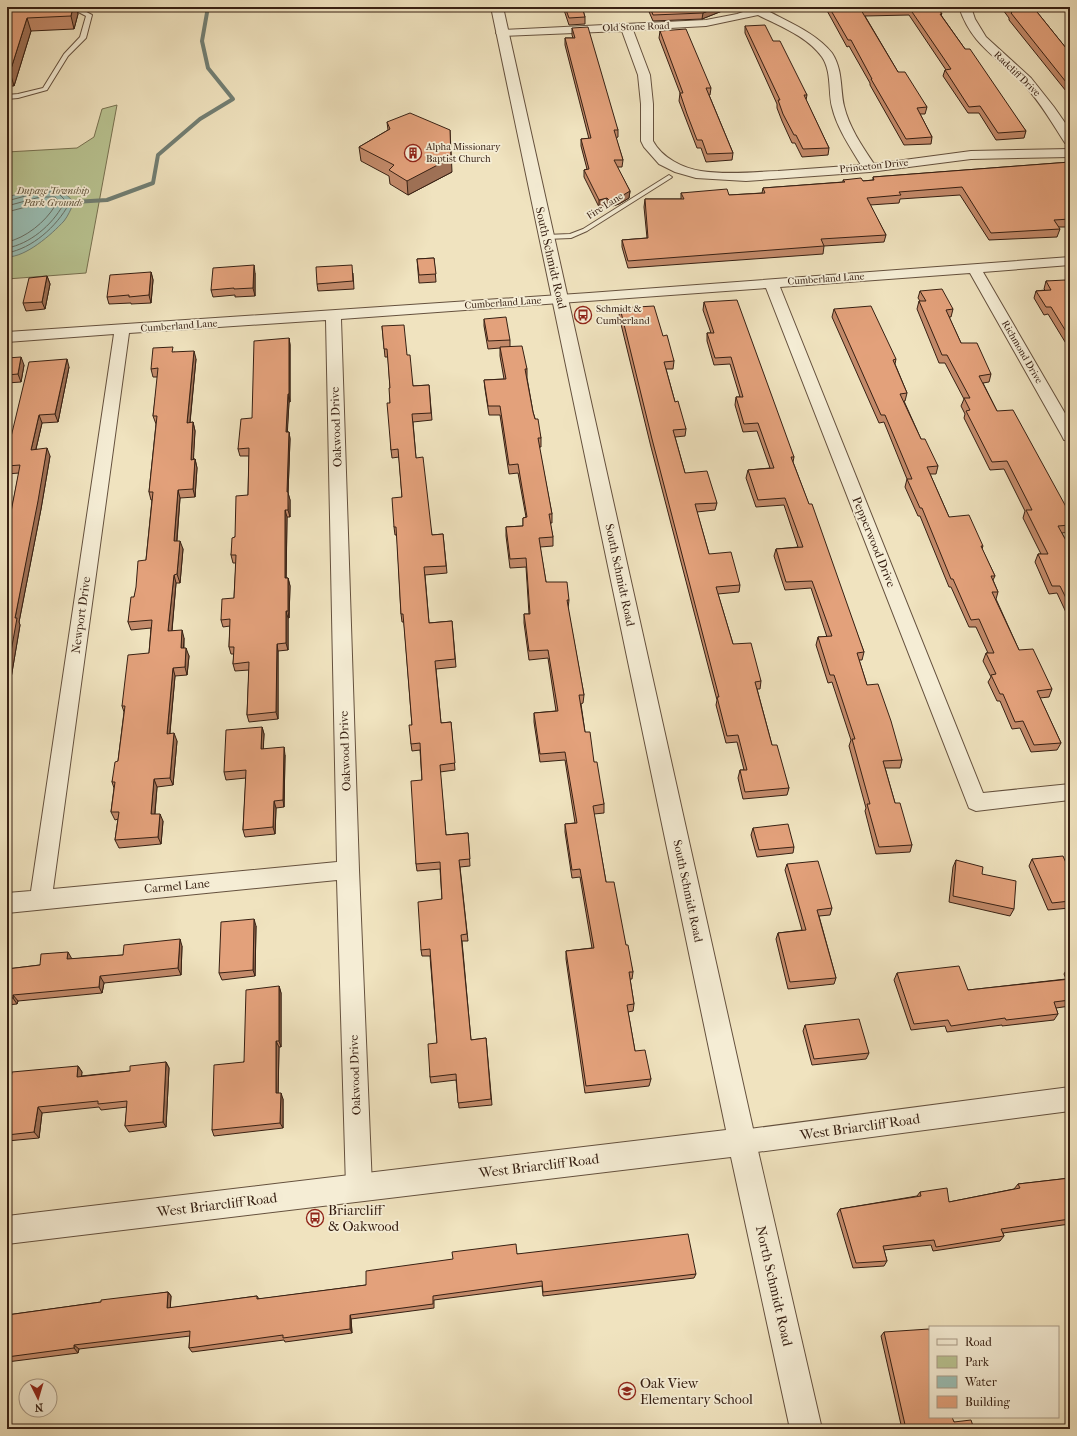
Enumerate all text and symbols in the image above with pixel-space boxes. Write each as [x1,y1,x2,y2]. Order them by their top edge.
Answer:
street label: Old Stone Road [602,20,670,34]
street label: Radcliff Drive [991,49,1043,99]
place label: Alpha Missionary Baptist Church [425,141,501,165]
building icon: Alpha Missionary Baptist Church [403,143,423,163]
street label: Princeton Drive [839,156,909,176]
park label: Dupage Township Park Grounds [16,185,89,209]
street label: Fire Lane [584,190,626,222]
street label: South Schmidt Road [532,206,570,311]
street label: Cumberland Lane [787,270,865,288]
street label: Cumberland Lane [464,294,542,312]
place label: Schmidt & Cumberland [596,303,650,327]
bus stop icon: Schmidt & Cumberland [573,305,593,325]
street label: Cumberland Lane [140,317,218,335]
street label: Richmond Drive [999,318,1045,386]
street label: Oakwood Drive [328,386,344,467]
street label: Pepperwood Drive [849,495,899,589]
street label: South Schmidt Road [602,523,638,628]
street label: Newport Drive [69,576,93,654]
street label: Oakwood Drive [337,710,353,791]
street label: South Schmidt Road [670,839,706,944]
street label: Carmel Lane [143,876,211,896]
street label: Oakwood Drive [347,1034,363,1115]
street label: West Briarcliff Road [798,1110,921,1144]
street label: West Briarcliff Road [477,1150,600,1182]
street label: West Briarcliff Road [155,1189,278,1221]
place label: Briarcliff & Oakwood [328,1202,400,1235]
bus stop icon: Briarcliff & Oakwood [305,1208,325,1228]
street label: North Schmidt Road [752,1224,796,1348]
legend [929,1326,1059,1418]
text: Road [965,1335,992,1349]
text: Park [965,1355,990,1369]
place label: Oak View Elementary School [640,1375,753,1408]
text: Water [964,1375,998,1389]
north arrow [18,1378,58,1418]
school or university icon: Oak View Elementary School [617,1381,637,1401]
text: Building [965,1395,1010,1409]
text: N [33,1401,44,1414]

